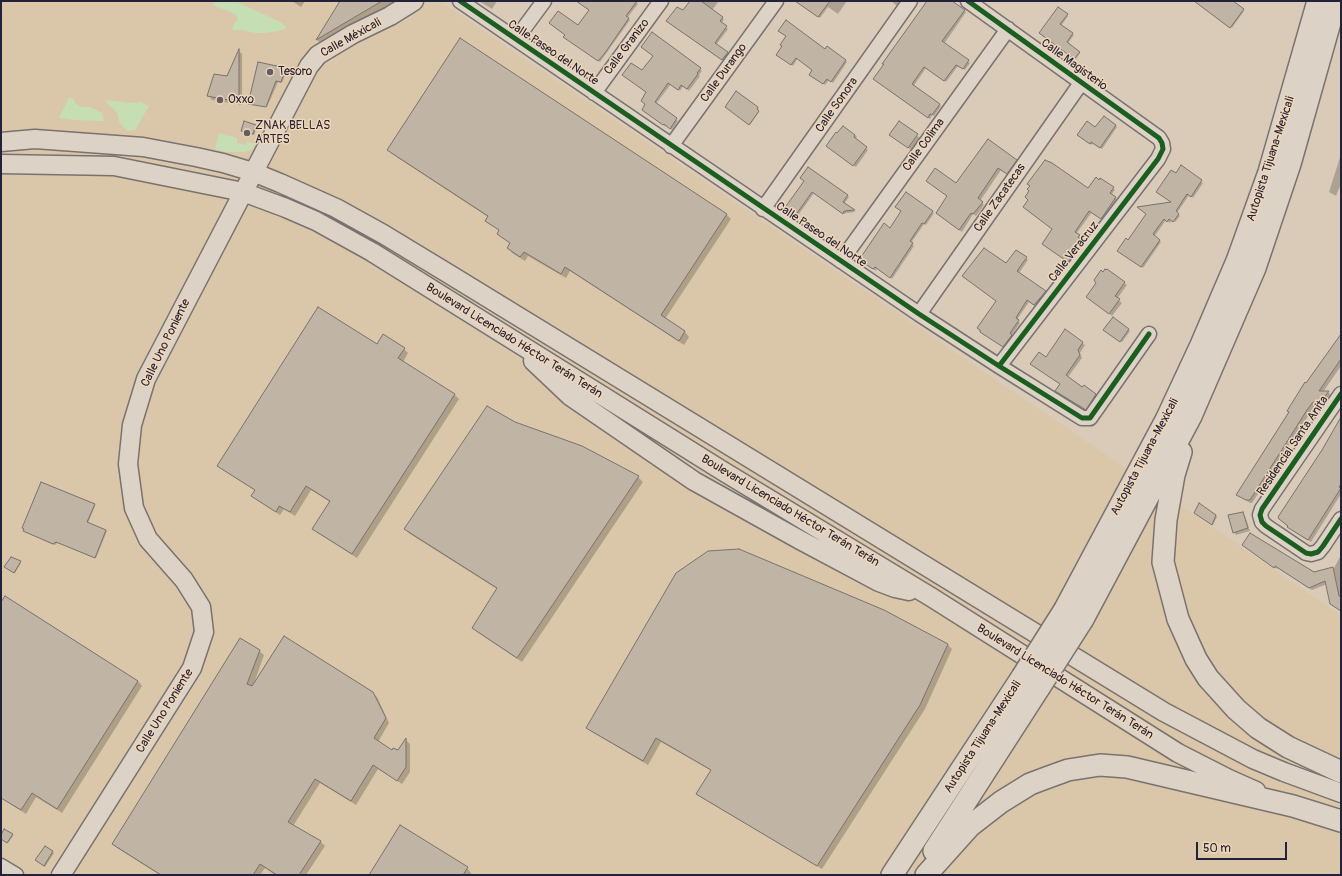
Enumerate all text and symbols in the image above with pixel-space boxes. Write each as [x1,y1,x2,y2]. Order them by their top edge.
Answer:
street label: Calle Méxicali [318,15,384,61]
street label: Calle Granizo [601,16,653,78]
street label: Calle Paseo del Norte [505,17,601,89]
street label: Calle Magisterio [1038,36,1110,94]
street label: Calle Durango [698,41,750,105]
place label: Tesoro [278,65,312,79]
marker: Tesoro [265,67,275,77]
street label: Calle Sonora [813,75,861,135]
place label: Oxxo [228,93,254,107]
marker: Oxxo [215,95,225,105]
street label: Autopista Tijuana-Mexicali [1244,95,1298,223]
street label: Calle Colima [900,116,948,174]
place label: ZNAK BELLAS ARTES [255,119,330,147]
marker: ZNAK BELLAS ARTES [242,128,252,138]
street label: Calle Zacatecas [971,161,1029,235]
street label: Calle Paseo del Norte [773,199,869,271]
street label: Calle Veracruz [1046,219,1102,285]
street label: Boulevard Licenciado Héctor Terán Terán [423,280,605,402]
street label: Calle Uno Poniente [138,297,194,389]
street label: Residencial Santa Anita [1254,393,1332,499]
street label: Autopista Tijuana-Mexicali [1108,396,1182,518]
street label: Boulevard Licenciado Héctor Terán Terán [698,452,882,570]
street label: Boulevard Licenciado Héctor Terán Terán [974,621,1156,743]
street label: Calle Uno Poniente [133,666,197,756]
street label: Autopista Tijuana-Mexicali [941,678,1025,796]
scale bar [1198,834,1289,860]
text: 50 m [1203,841,1231,856]

